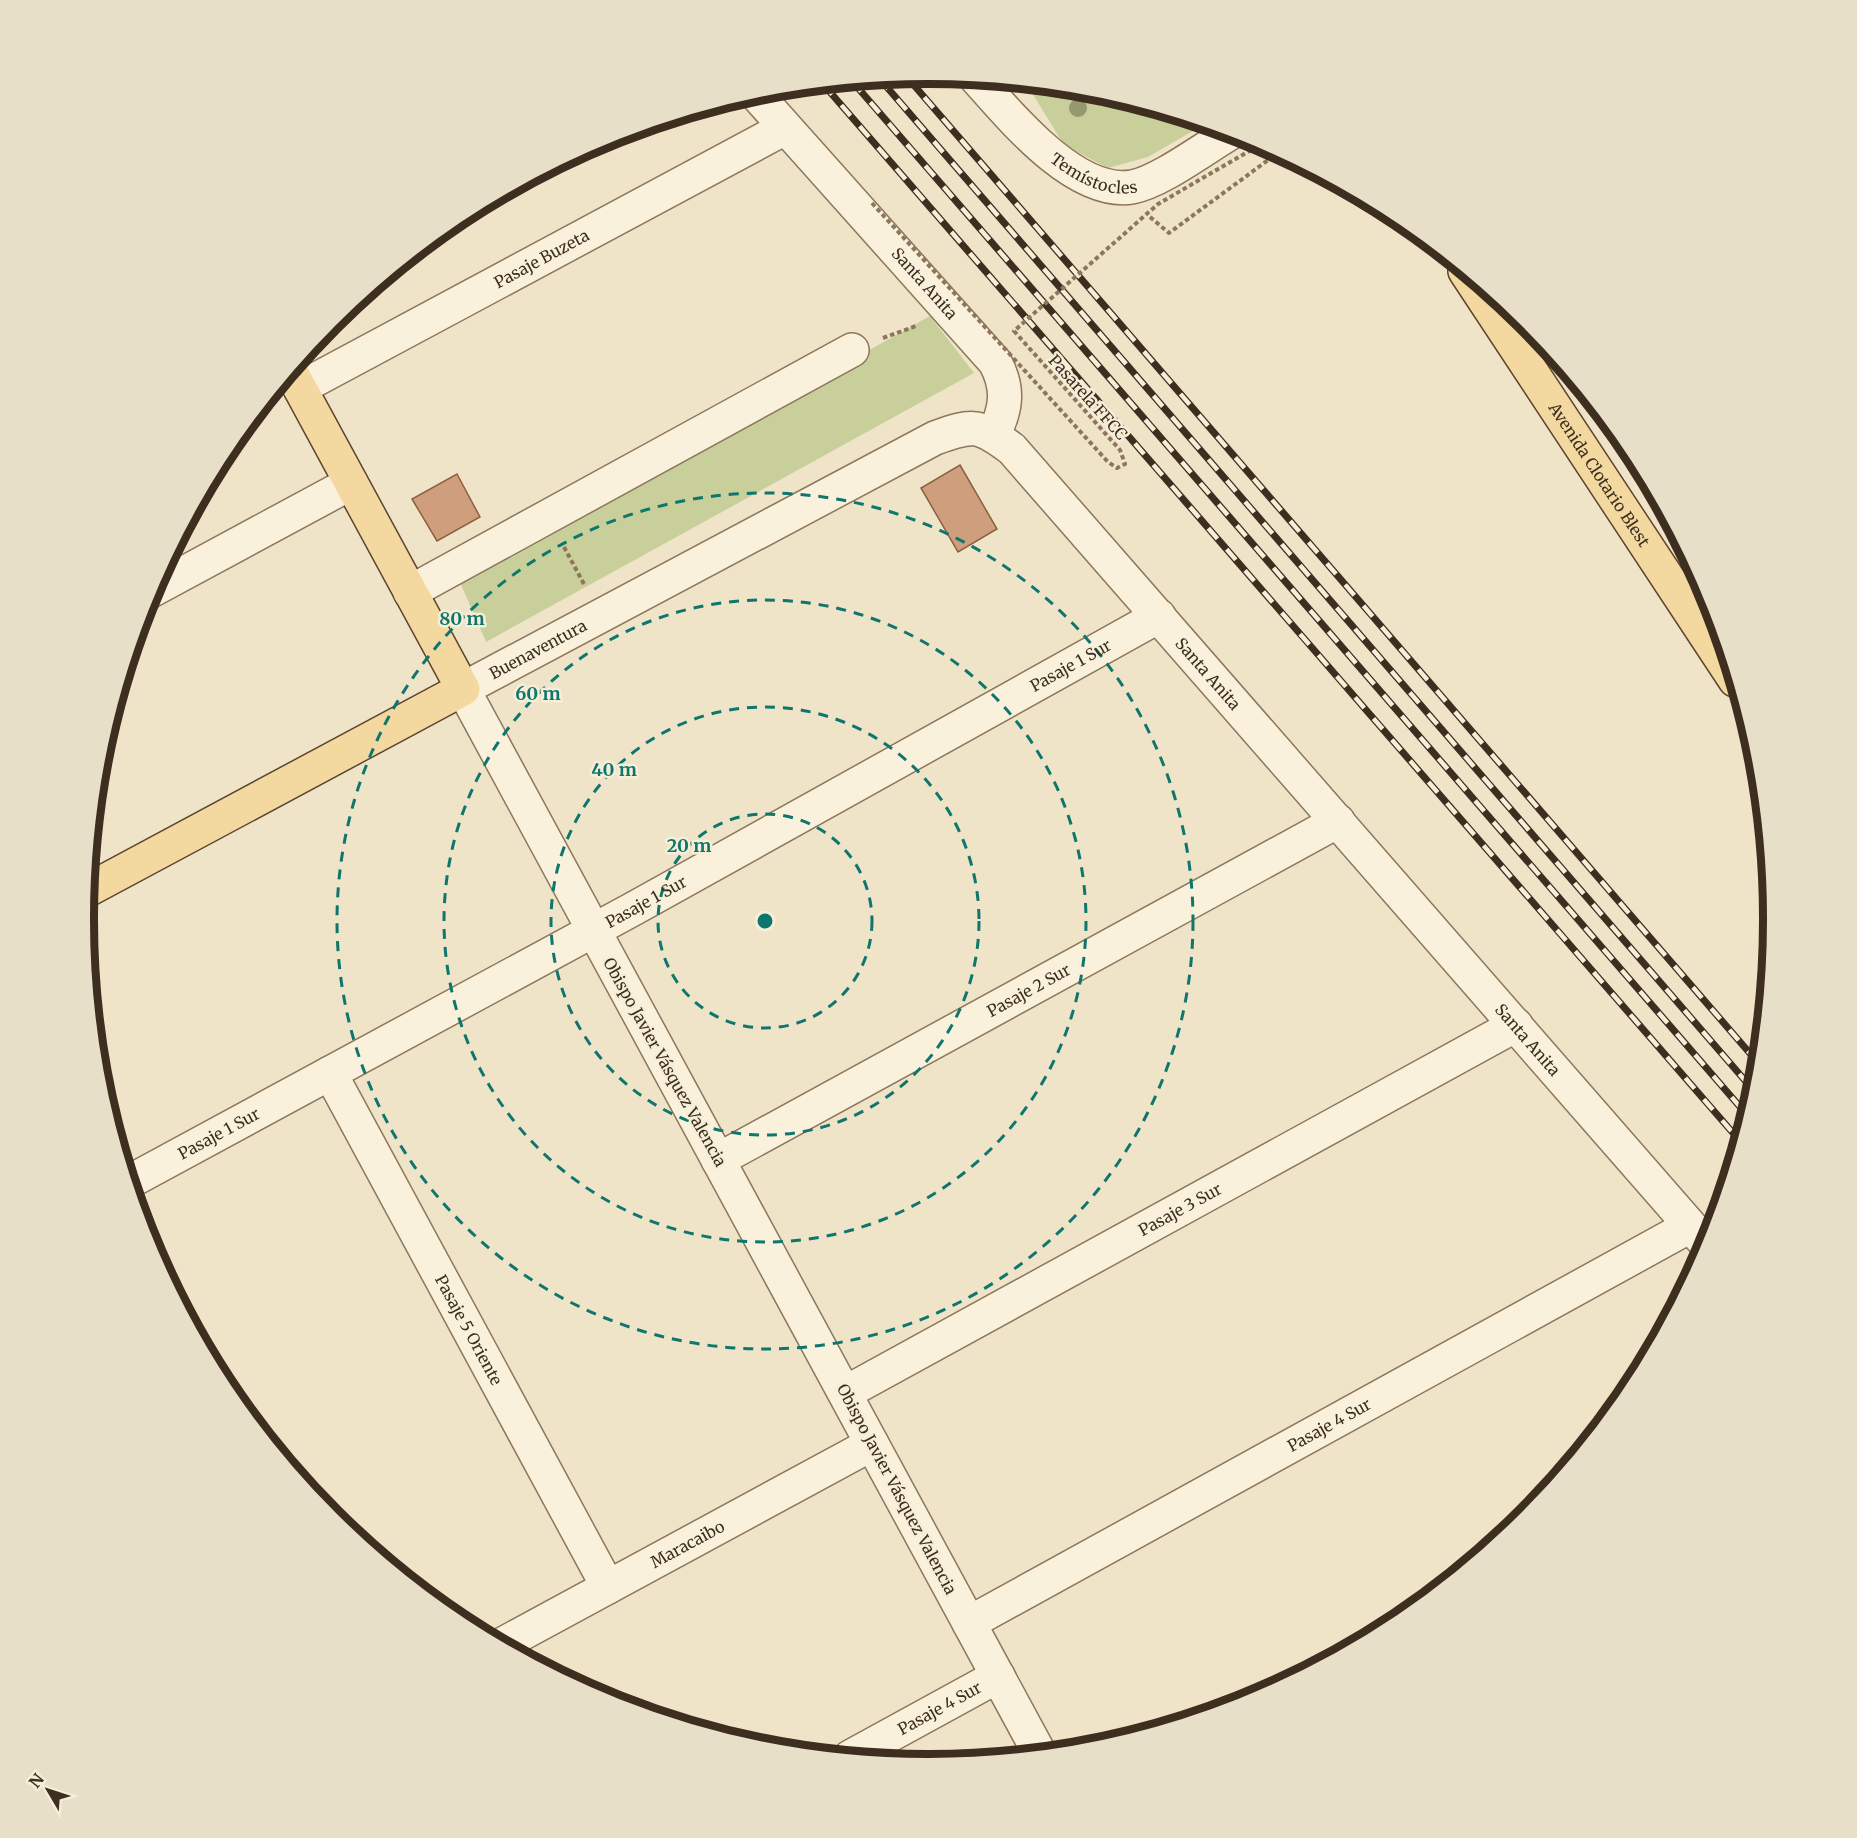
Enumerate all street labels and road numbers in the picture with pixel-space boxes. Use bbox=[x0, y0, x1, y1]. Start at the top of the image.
street label: Temístocles bbox=[1046, 148, 1139, 198]
street label: Pasaje Buzeta bbox=[490, 225, 593, 292]
street label: Santa Anita bbox=[888, 243, 962, 324]
street label: Pasarela FFCC bbox=[1044, 350, 1132, 444]
street label: Avenida Clotario Blest bbox=[1544, 398, 1655, 551]
street label: Buenaventura bbox=[486, 615, 590, 683]
street label: Santa Anita bbox=[1171, 633, 1245, 714]
street label: Pasaje 1 Sur bbox=[1026, 635, 1115, 696]
street label: Pasaje 1 Sur bbox=[602, 871, 690, 932]
street label: Obispo Javier Vásquez Valencia bbox=[599, 954, 731, 1170]
street label: Pasaje 2 Sur bbox=[983, 959, 1074, 1021]
street label: Santa Anita bbox=[1491, 999, 1565, 1080]
street label: Pasaje 1 Sur bbox=[174, 1103, 263, 1164]
street label: Pasaje 3 Sur bbox=[1135, 1178, 1225, 1240]
street label: Pasaje 5 Oriente bbox=[431, 1271, 507, 1388]
street label: Obispo Javier Vásquez Valencia bbox=[833, 1380, 961, 1598]
street label: Pasaje 4 Sur bbox=[1284, 1394, 1374, 1456]
street label: Maracaibo bbox=[647, 1516, 728, 1572]
street label: Pasaje 4 Sur bbox=[894, 1677, 985, 1739]

